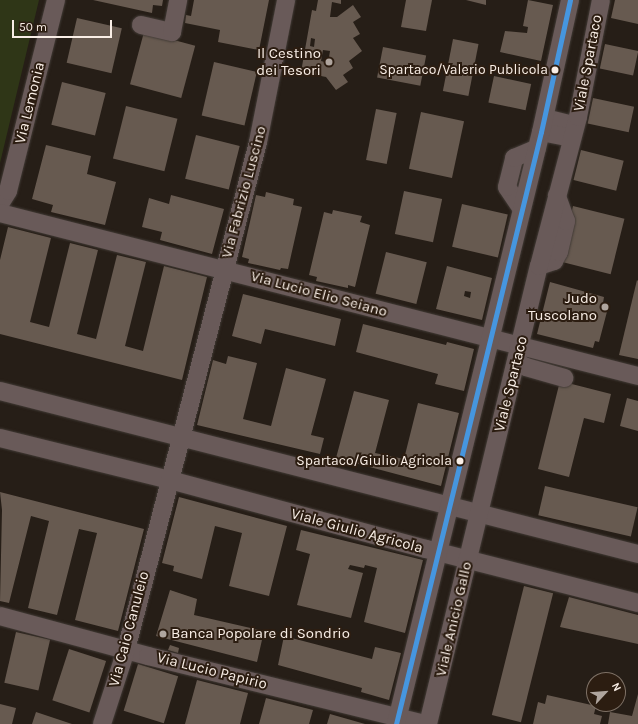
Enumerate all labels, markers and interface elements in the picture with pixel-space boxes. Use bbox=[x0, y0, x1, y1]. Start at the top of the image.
scale bar bbox=[14, 12, 114, 38]
street label: Viale Spartaco bbox=[570, 13, 606, 113]
text: 50 m bbox=[19, 20, 47, 34]
place label: Il Cestino dei Tesori bbox=[256, 44, 321, 79]
marker: Il Cestino dei Tesori bbox=[324, 57, 334, 67]
street label: Via Lemonia bbox=[11, 60, 49, 146]
place label: Spartaco/Valerio Publicola bbox=[379, 62, 548, 78]
marker: Spartaco/Valerio Publicola bbox=[550, 65, 560, 75]
street label: Via Fabrizio Luscino bbox=[218, 124, 270, 260]
street label: Via Lucio Elio Seiano bbox=[249, 267, 389, 321]
place label: Judo Tuscolano bbox=[528, 289, 597, 324]
marker: Judo Tuscolano bbox=[600, 302, 610, 312]
street label: Viale Spartaco bbox=[490, 334, 532, 434]
place label: Spartaco/Giulio Agricola bbox=[296, 453, 452, 469]
marker: Spartaco/Giulio Agricola bbox=[455, 456, 465, 466]
street label: Viale Giulio Agricola bbox=[289, 505, 425, 557]
street label: Viale Anicio Gallo bbox=[432, 560, 476, 678]
street label: Via Caio Canuleio bbox=[105, 569, 153, 689]
place label: Banca Popolare di Sondrio bbox=[171, 625, 350, 643]
marker: Banca Popolare di Sondrio bbox=[158, 629, 168, 639]
street label: Via Lucio Papirio bbox=[155, 649, 269, 693]
north arrow bbox=[586, 672, 626, 712]
text: N bbox=[609, 681, 624, 693]

